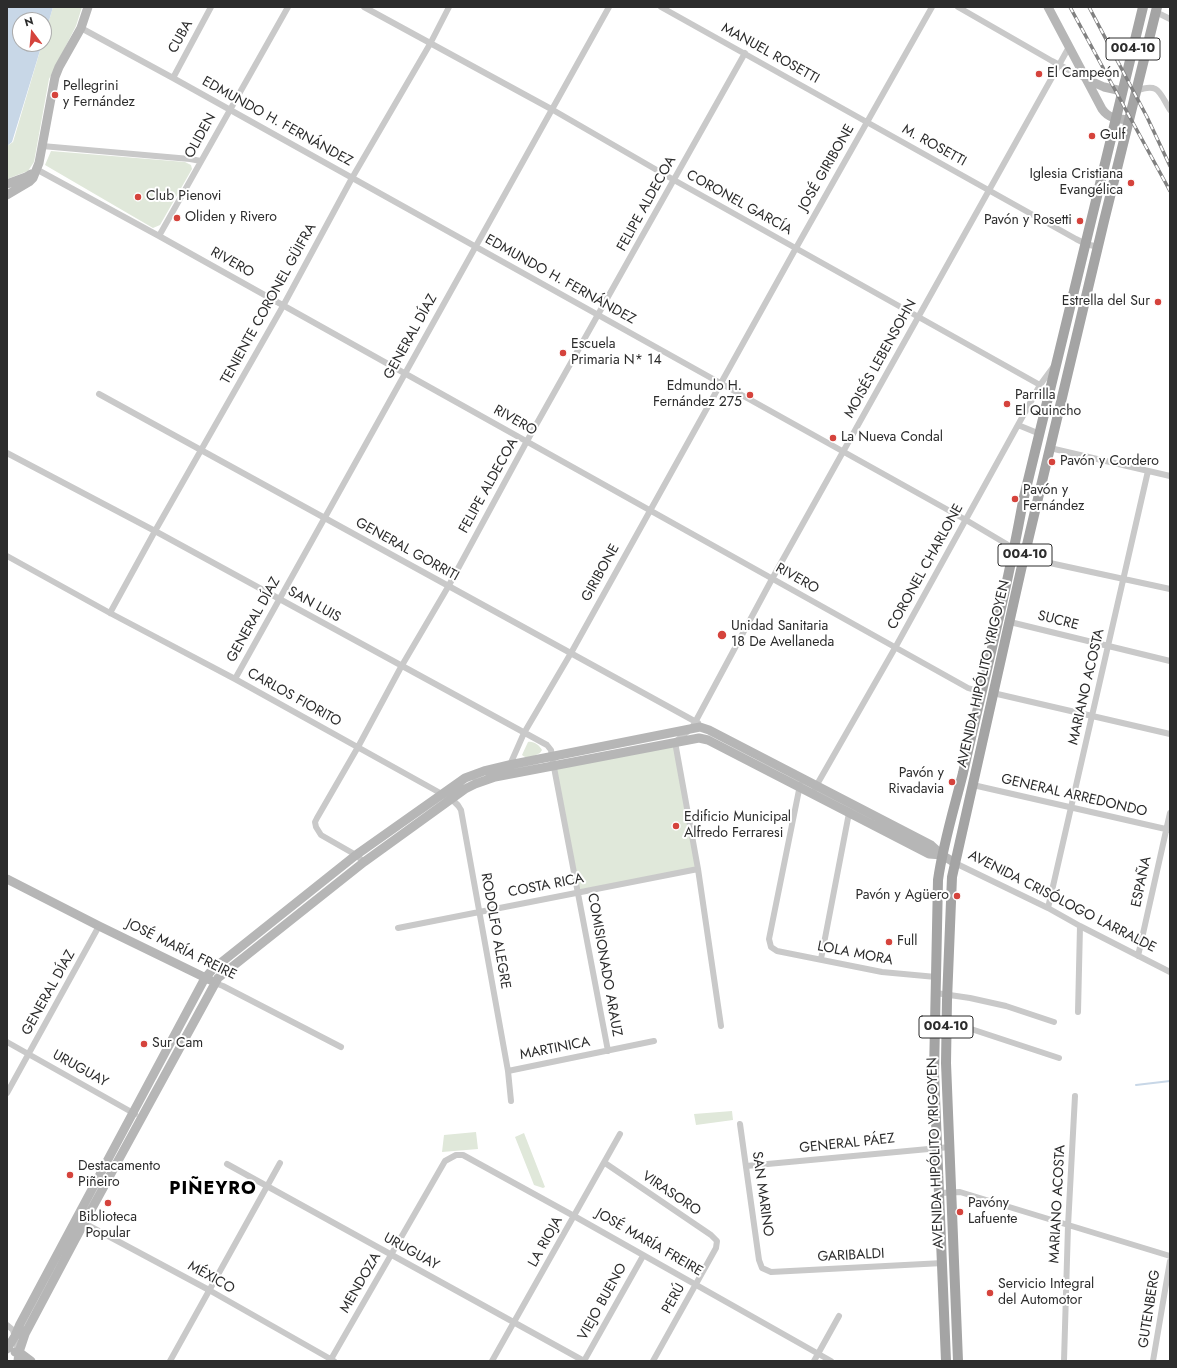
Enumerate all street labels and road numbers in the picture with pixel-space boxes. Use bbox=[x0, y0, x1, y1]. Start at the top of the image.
street label: CUBA bbox=[165, 18, 197, 56]
street label: MANUEL ROSETTI bbox=[718, 20, 822, 88]
road number: 004-10 bbox=[1106, 38, 1160, 60]
street label: EDMUNDO H. FERNÁNDEZ bbox=[199, 74, 355, 170]
street label: OLIDEN bbox=[182, 111, 220, 161]
street label: M. ROSETTI bbox=[899, 121, 969, 171]
street label: JOSÉ GIRIBONE bbox=[795, 122, 859, 214]
street label: FELIPE ALDECOA bbox=[614, 153, 680, 255]
street label: CORONEL GARCÍA bbox=[683, 167, 795, 239]
street label: TENIENTE CORONEL GÜIFRA bbox=[218, 221, 320, 387]
street label: EDMUNDO H. FERNÁNDEZ bbox=[482, 232, 638, 328]
street label: RIVERO bbox=[207, 244, 257, 282]
street label: GENERAL DÍAZ bbox=[381, 292, 441, 382]
street label: MOISÉS LEBENSOHN bbox=[841, 297, 921, 421]
street label: RIVERO bbox=[490, 402, 540, 440]
street label: FELIPE ALDECOA bbox=[456, 435, 522, 537]
street label: CORONEL CHARLONE bbox=[885, 501, 967, 633]
street label: GENERAL GORRITI bbox=[352, 515, 462, 585]
street label: GIRIBONE bbox=[578, 541, 624, 605]
road number: 004-10 bbox=[998, 544, 1052, 566]
street label: RIVERO bbox=[772, 560, 822, 598]
street label: GENERAL DÍAZ bbox=[224, 575, 284, 665]
street label: AVENIDA HIPÓLITO YRIGOYEN bbox=[954, 579, 1014, 769]
street label: SAN LUIS bbox=[285, 584, 343, 626]
street label: SUCRE bbox=[1036, 608, 1080, 634]
street label: MARIANO ACOSTA bbox=[1065, 627, 1109, 747]
street label: CARLOS FIORITO bbox=[244, 665, 344, 731]
street label: GENERAL ARREDONDO bbox=[999, 771, 1149, 821]
street label: AVENIDA CRISÓLOGO LARRALDE bbox=[965, 847, 1159, 957]
street label: ESPAÑA bbox=[1128, 855, 1156, 909]
street label: COSTA RICA bbox=[507, 870, 585, 902]
street label: RODOLFO ALEGRE bbox=[477, 872, 513, 990]
street label: COMISIONADO ARAUZ bbox=[583, 892, 625, 1038]
street label: JOSÉ MARÍA FREIRE bbox=[123, 916, 239, 984]
street label: LOLA MORA bbox=[816, 938, 894, 970]
street label: GENERAL DÍAZ bbox=[19, 948, 79, 1038]
road number: 004-10 bbox=[919, 1016, 973, 1038]
street label: MARTINICA bbox=[518, 1034, 592, 1064]
street label: URUGUAY bbox=[49, 1047, 111, 1091]
street label: AVENIDA HIPÓLITO YRIGOYEN bbox=[924, 1057, 948, 1249]
street label: GENERAL PÁEZ bbox=[798, 1131, 896, 1157]
street label: MARIANO ACOSTA bbox=[1047, 1144, 1069, 1264]
street label: SAN MARINO bbox=[748, 1150, 776, 1238]
street label: VIRASORO bbox=[638, 1168, 704, 1220]
street label: JOSÉ MARÍA FREIRE bbox=[592, 1206, 706, 1280]
street label: LA RIOJA bbox=[525, 1214, 567, 1270]
street label: URUGUAY bbox=[380, 1230, 442, 1274]
street label: GARIBALDI bbox=[817, 1246, 885, 1266]
street label: MENDOZA bbox=[337, 1250, 385, 1316]
street label: MÉXICO bbox=[185, 1258, 237, 1298]
street label: VIEJO BUENO bbox=[575, 1261, 631, 1343]
street label: GUTENBERG bbox=[1136, 1269, 1164, 1349]
street label: PERÚ bbox=[659, 1281, 689, 1317]

